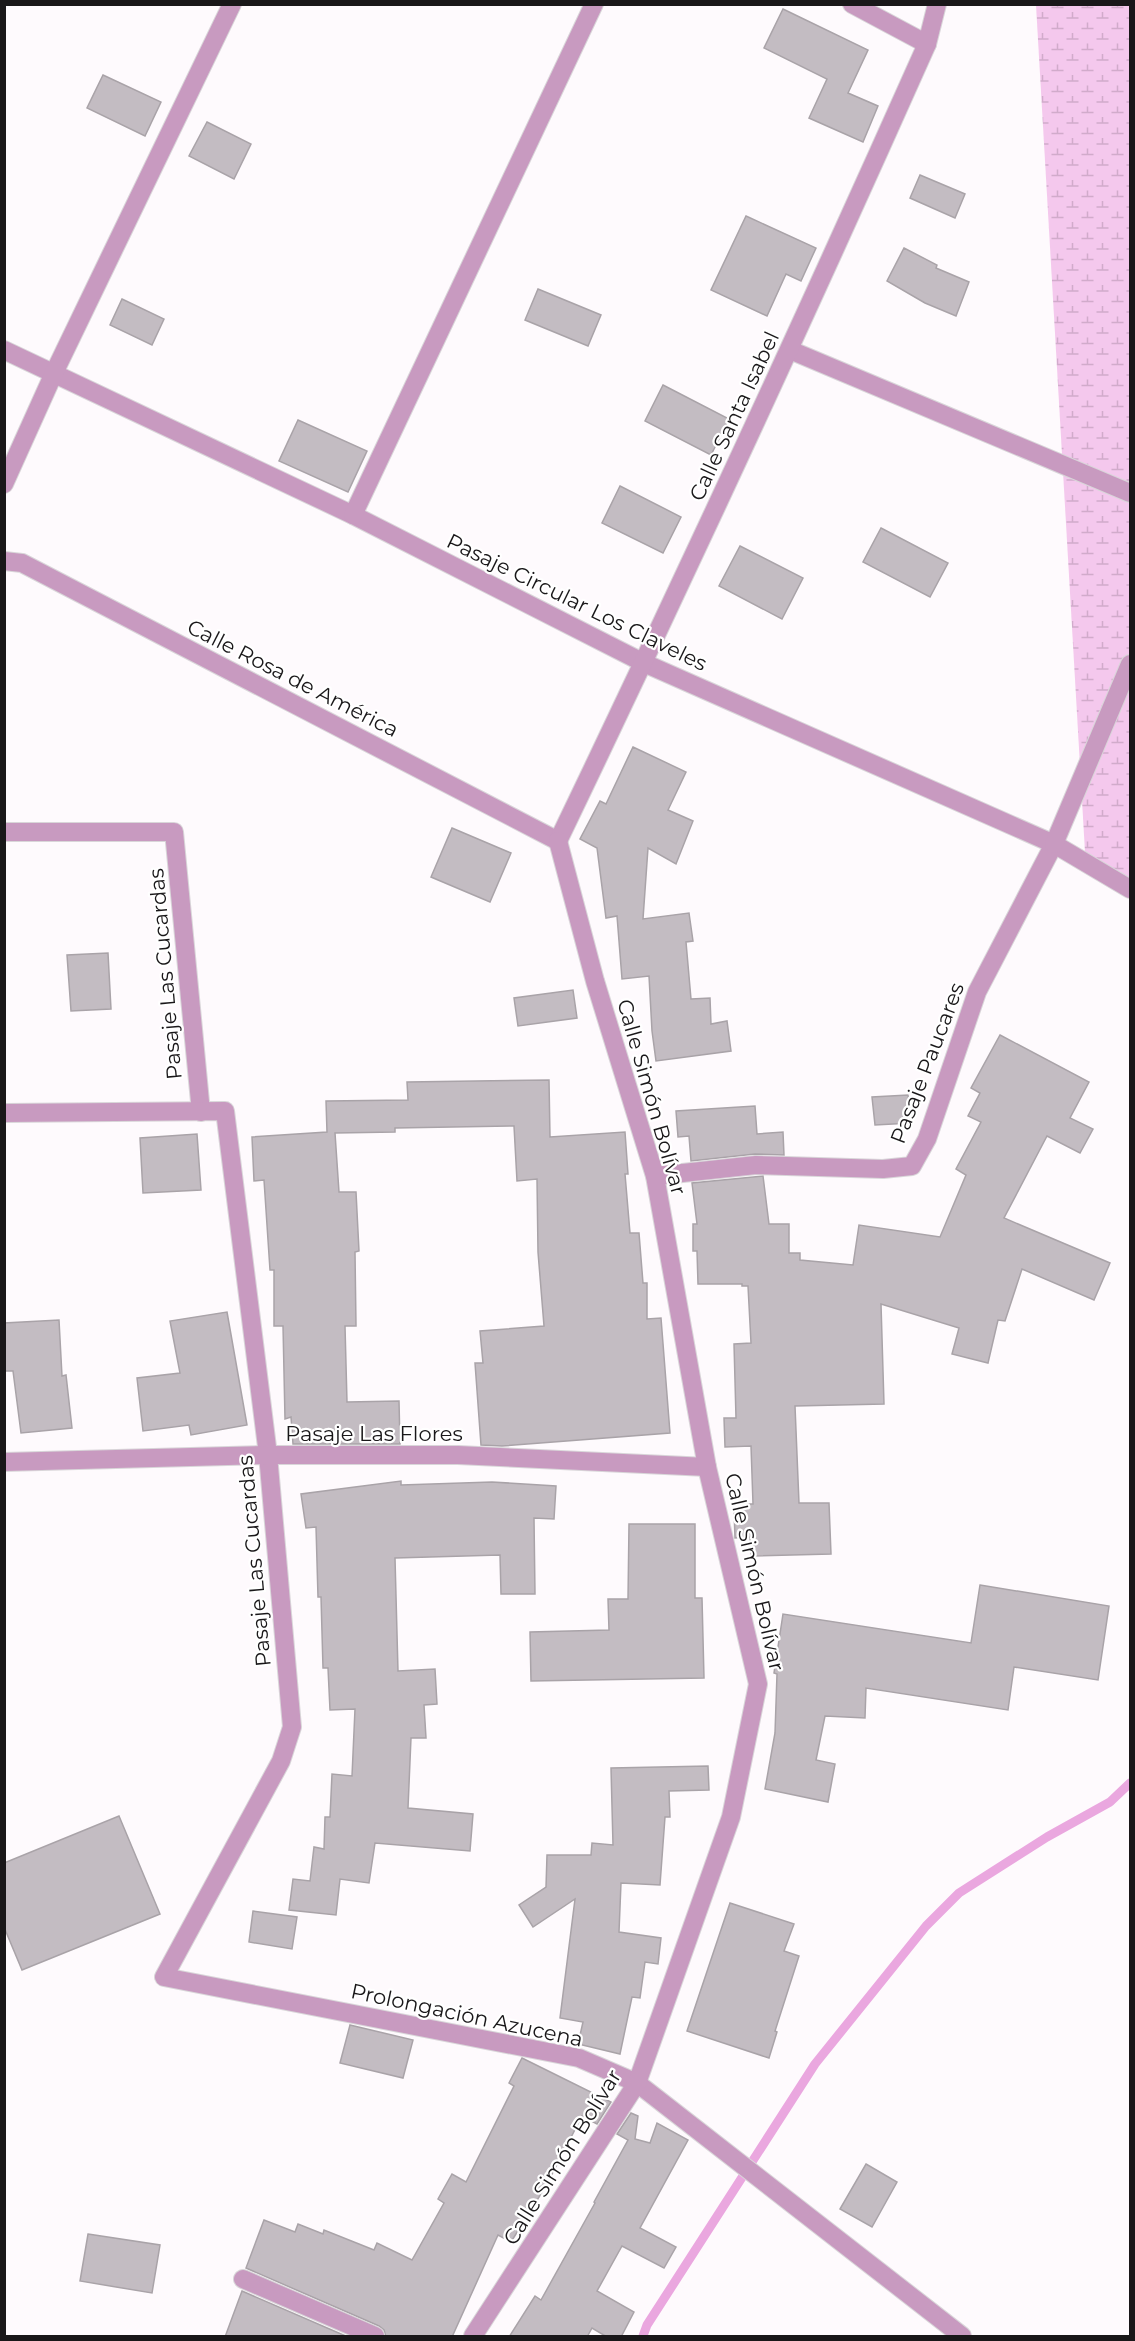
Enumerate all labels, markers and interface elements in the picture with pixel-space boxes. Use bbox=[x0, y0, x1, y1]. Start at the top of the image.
street label: Calle Santa Isabel bbox=[684, 327, 784, 505]
street label: Pasaje Circular Los Claveles bbox=[443, 528, 711, 676]
street label: Calle Rosa de América bbox=[183, 614, 403, 742]
street label: Pasaje Las Cucardas bbox=[143, 867, 187, 1081]
street label: Pasaje Paucares bbox=[885, 979, 969, 1147]
street label: Calle Simón Bolívar bbox=[612, 996, 692, 1198]
street label: Pasaje Las Flores bbox=[285, 1421, 463, 1446]
street label: Pasaje Las Cucardas bbox=[232, 1454, 276, 1668]
street label: Calle Simón Bolívar bbox=[720, 1471, 790, 1673]
street label: Prolongación Azucena bbox=[349, 1978, 585, 2052]
street label: Calle Simón Bolívar bbox=[498, 2065, 626, 2249]

